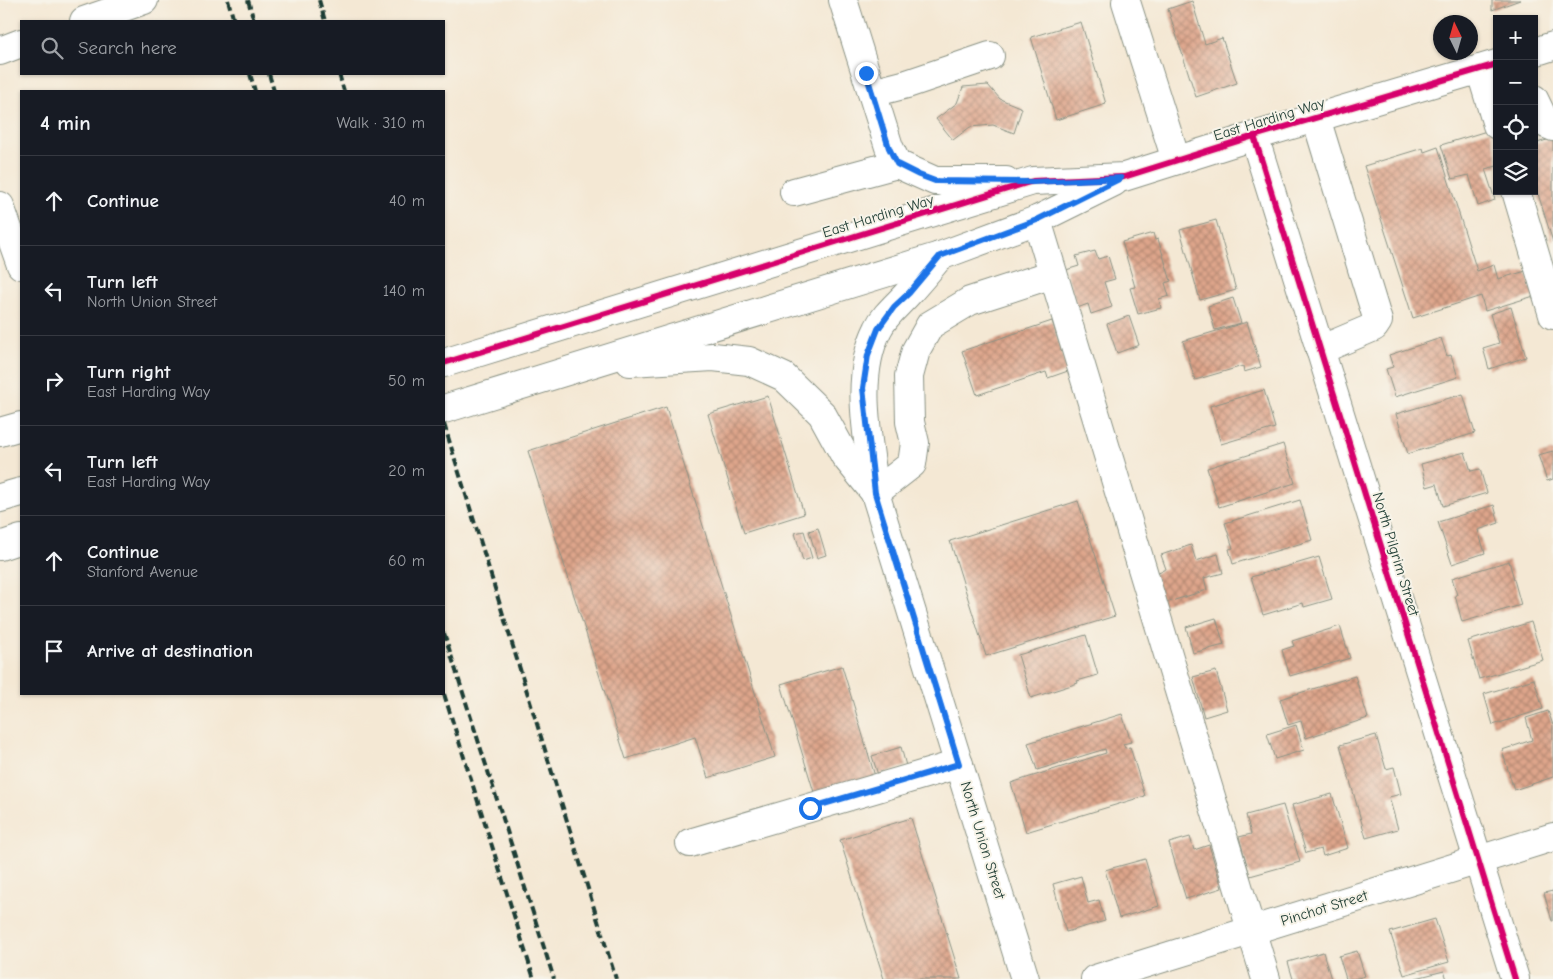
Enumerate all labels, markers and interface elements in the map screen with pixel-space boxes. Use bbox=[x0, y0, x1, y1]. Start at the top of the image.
north arrow bbox=[1433, 15, 1478, 60]
map controls bbox=[1493, 15, 1538, 195]
button: + bbox=[1493, 15, 1538, 60]
search box bbox=[20, 20, 445, 75]
icon: search bbox=[38, 34, 66, 62]
text: Search here bbox=[78, 37, 177, 59]
button: − bbox=[1493, 60, 1538, 105]
route end bbox=[855, 62, 878, 85]
street label: East Harding Way bbox=[1211, 93, 1327, 144]
button: locate bbox=[1493, 105, 1538, 150]
text: 4 min bbox=[40, 111, 91, 135]
text: Walk · 310 m bbox=[336, 114, 425, 132]
button: layers bbox=[1493, 150, 1538, 195]
icon: ahead bbox=[40, 187, 68, 215]
text: Continue bbox=[87, 190, 159, 212]
street label: East Harding Way bbox=[820, 190, 936, 241]
text: 40 m bbox=[389, 192, 425, 210]
text: Turn left bbox=[87, 271, 158, 293]
icon: left bbox=[40, 277, 68, 305]
text: 140 m bbox=[383, 282, 425, 300]
text: North Union Street bbox=[87, 293, 217, 311]
text: Turn right bbox=[87, 361, 171, 383]
icon: right bbox=[40, 367, 68, 395]
text: 50 m bbox=[388, 372, 425, 390]
text: East Harding Way bbox=[87, 383, 210, 401]
text: Turn left bbox=[87, 451, 158, 473]
icon: left bbox=[40, 457, 68, 485]
text: 20 m bbox=[388, 462, 425, 480]
text: East Harding Way bbox=[87, 473, 210, 491]
street label: North Pilgrim Street bbox=[1369, 490, 1424, 619]
text: Continue bbox=[87, 541, 159, 563]
icon: ahead bbox=[40, 547, 68, 575]
text: 60 m bbox=[388, 552, 425, 570]
text: Stanford Avenue bbox=[87, 563, 198, 581]
icon: arrive bbox=[40, 637, 68, 665]
text: Arrive at destination bbox=[87, 640, 253, 662]
street label: North Union Street bbox=[957, 779, 1010, 902]
route start bbox=[799, 797, 822, 820]
street label: Pinchot Street bbox=[1278, 886, 1370, 930]

